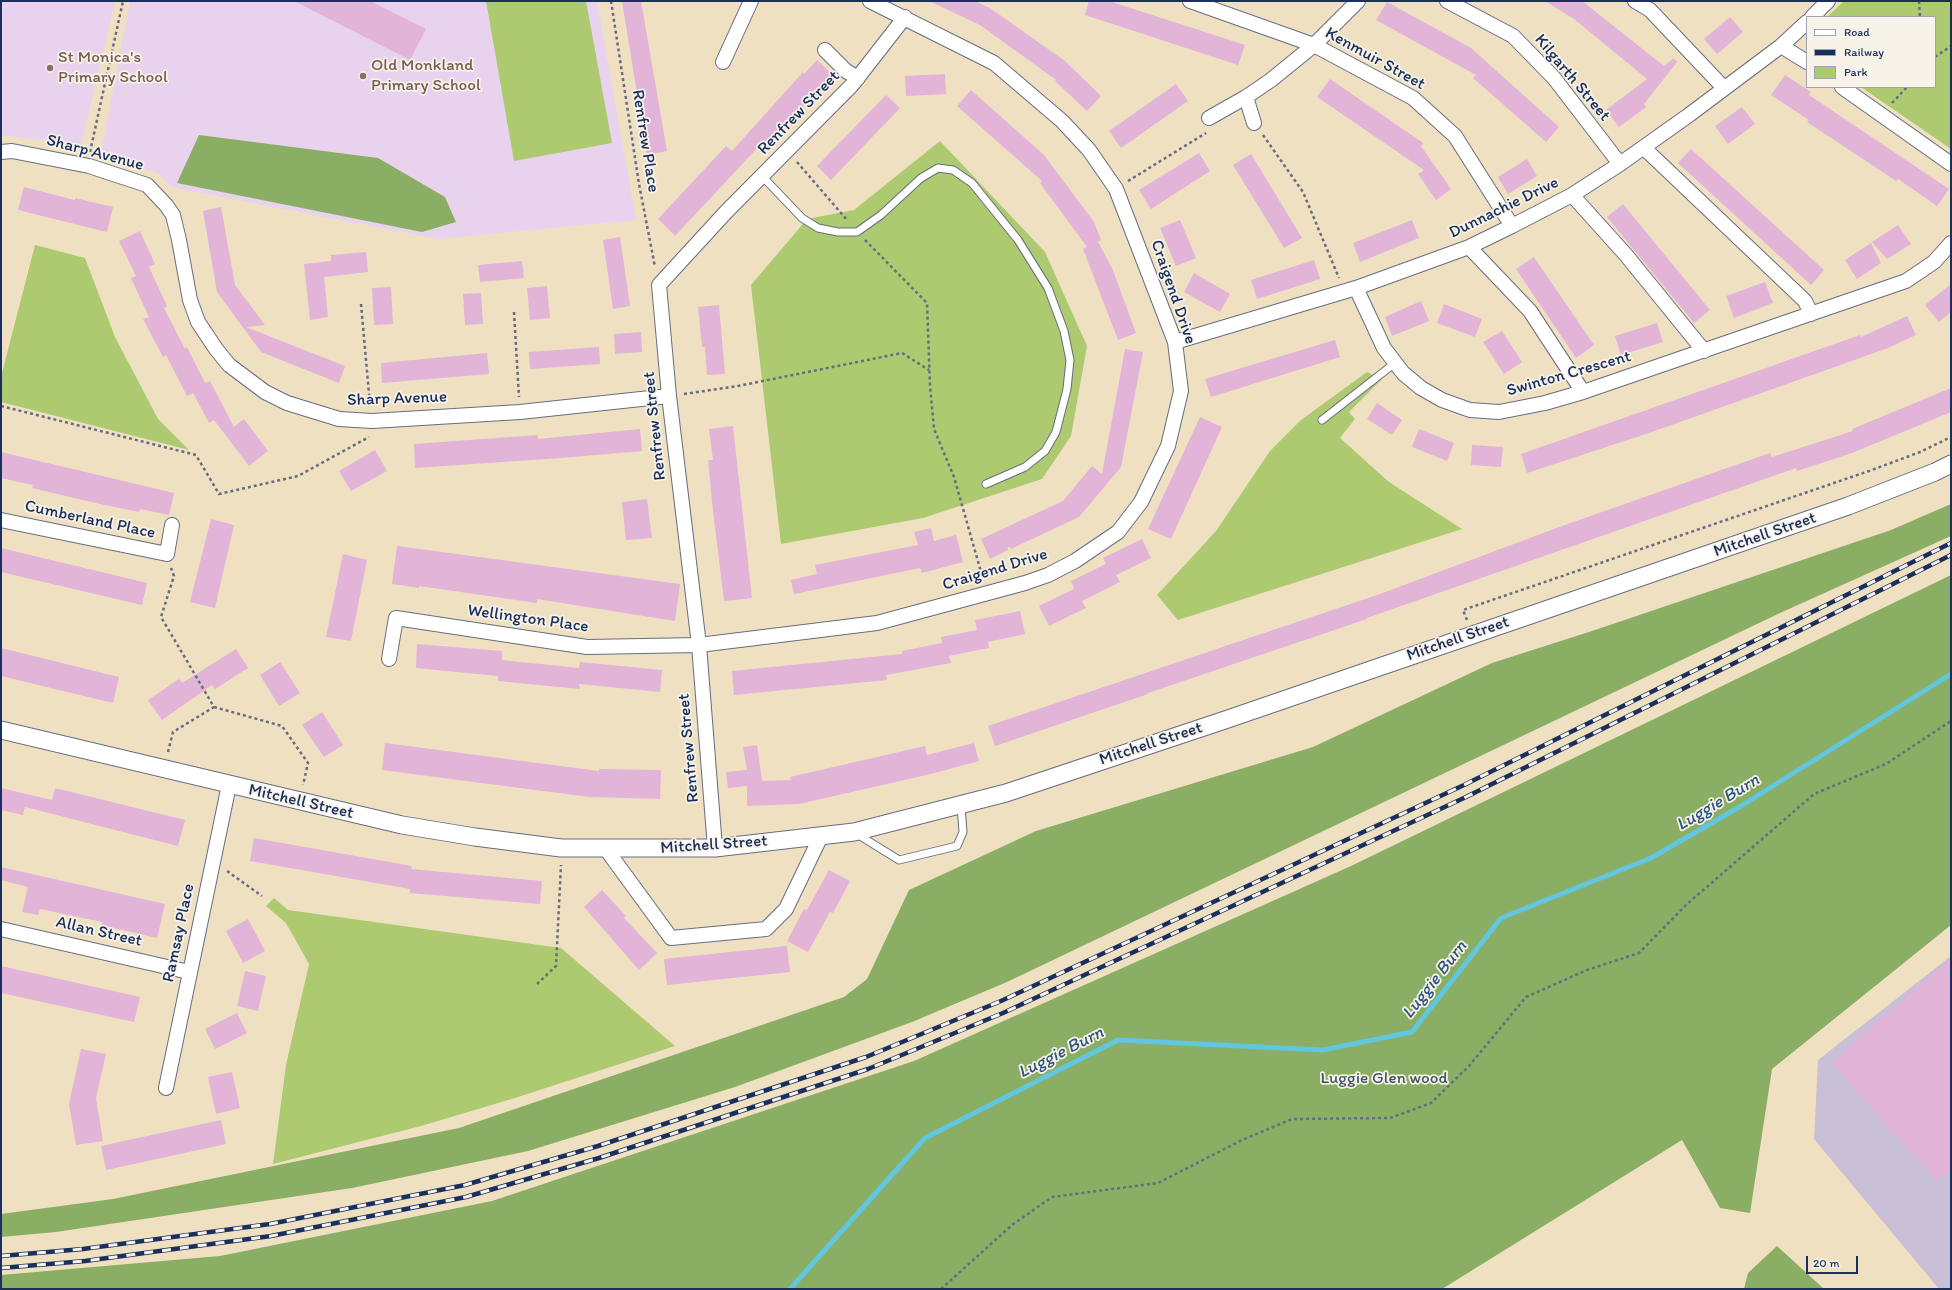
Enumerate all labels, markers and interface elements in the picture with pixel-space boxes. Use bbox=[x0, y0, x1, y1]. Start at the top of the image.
legend bbox=[1806, 16, 1936, 88]
street label: Kenmuir Street bbox=[1321, 23, 1429, 95]
text: Road bbox=[1844, 25, 1870, 39]
street label: Kilgarth Street bbox=[1530, 30, 1614, 126]
text: Railway bbox=[1844, 45, 1884, 59]
place label: St Monica's Primary School bbox=[58, 48, 168, 88]
place label: Old Monkland Primary School bbox=[371, 56, 481, 96]
marker: St Monica's Primary School bbox=[45, 63, 55, 73]
text: Park bbox=[1844, 65, 1868, 79]
street label: Renfrew Street bbox=[754, 67, 844, 159]
marker: Old Monkland Primary School bbox=[358, 71, 368, 81]
street label: Renfrew Place bbox=[627, 88, 663, 194]
street label: Sharp Avenue bbox=[44, 130, 146, 176]
street label: Dunnachie Drive bbox=[1446, 173, 1562, 243]
street label: Craigend Drive bbox=[1146, 237, 1200, 347]
street label: Swinton Crescent bbox=[1505, 347, 1633, 401]
street label: Renfrew Street bbox=[639, 371, 671, 481]
street label: Sharp Avenue bbox=[347, 387, 447, 411]
street label: Cumberland Place bbox=[23, 496, 157, 544]
street label: Mitchell Street bbox=[1711, 508, 1819, 562]
street label: Craigend Drive bbox=[940, 544, 1050, 596]
street label: Wellington Place bbox=[466, 600, 590, 638]
street label: Mitchell Street bbox=[1404, 612, 1512, 666]
street label: Renfrew Street bbox=[674, 693, 704, 803]
street label: Mitchell Street bbox=[1097, 718, 1205, 770]
water label: Luggie Burn bbox=[1673, 770, 1763, 836]
street label: Mitchell Street bbox=[246, 780, 356, 824]
street label: Mitchell Street bbox=[660, 831, 768, 859]
street label: Ramsay Place bbox=[159, 882, 199, 984]
street label: Allan Street bbox=[54, 912, 144, 952]
water label: Luggie Burn bbox=[1398, 937, 1472, 1023]
water label: Luggie Burn bbox=[1015, 1022, 1107, 1084]
park label: Luggie Glen wood bbox=[1320, 1069, 1448, 1089]
scale bar bbox=[1808, 1248, 1860, 1274]
text: 20 m bbox=[1813, 1256, 1840, 1270]

